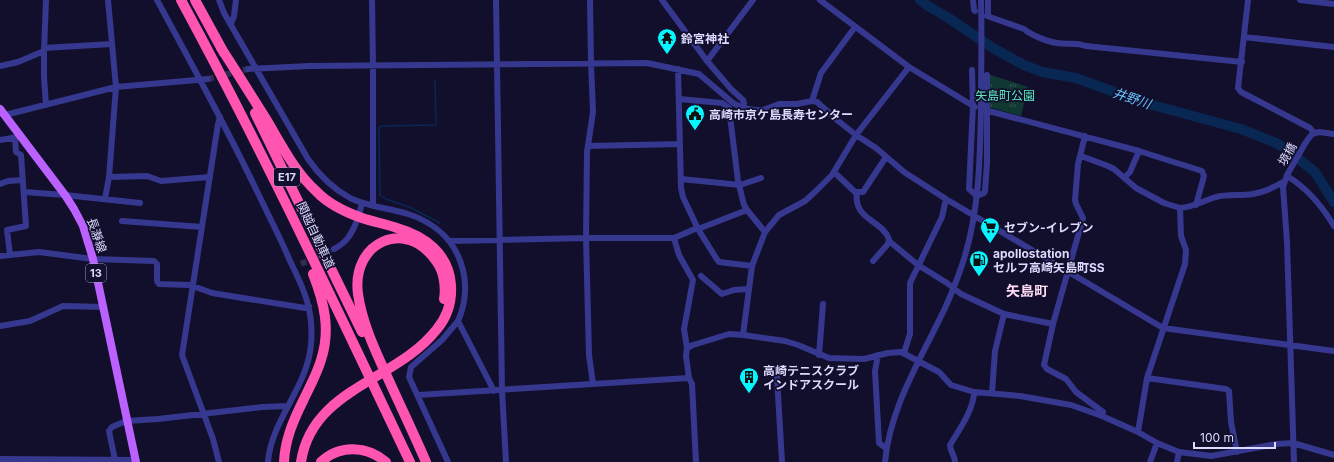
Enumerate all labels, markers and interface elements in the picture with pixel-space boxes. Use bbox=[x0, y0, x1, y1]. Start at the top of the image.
temple icon: 鈴宮神社 bbox=[656, 27, 678, 55]
place label: 鈴宮神社 bbox=[680, 31, 729, 46]
water label: 井野川 bbox=[1111, 84, 1155, 113]
park label: 矢島町公園 bbox=[975, 88, 1035, 103]
public building icon: 高崎市京ケ島長寿センター bbox=[684, 103, 706, 131]
place label: 高崎市京ケ島長寿センター bbox=[709, 107, 853, 122]
street label: 境橋 bbox=[1275, 140, 1299, 168]
road number: E17 bbox=[274, 168, 300, 186]
street label: 関越自動車道 bbox=[294, 199, 338, 271]
street label: 長瀞線 bbox=[84, 216, 110, 254]
supermarket icon: セブン-イレブン bbox=[979, 216, 1001, 244]
place label: セブン-イレブン bbox=[1004, 220, 1094, 235]
place label: apollostation セルフ高崎矢島町SS bbox=[993, 246, 1105, 275]
fuel station icon: apollostation セルフ高崎矢島町SS bbox=[968, 249, 990, 277]
road number: 13 bbox=[86, 264, 106, 282]
district label: 矢島町 bbox=[1006, 282, 1048, 299]
place label: 高崎テニスクラブ インドアスクール bbox=[763, 363, 859, 392]
building icon: 高崎テニスクラブ インドアスクール bbox=[738, 366, 760, 394]
scale bar bbox=[1194, 424, 1275, 450]
text: 100 m bbox=[1200, 430, 1234, 445]

